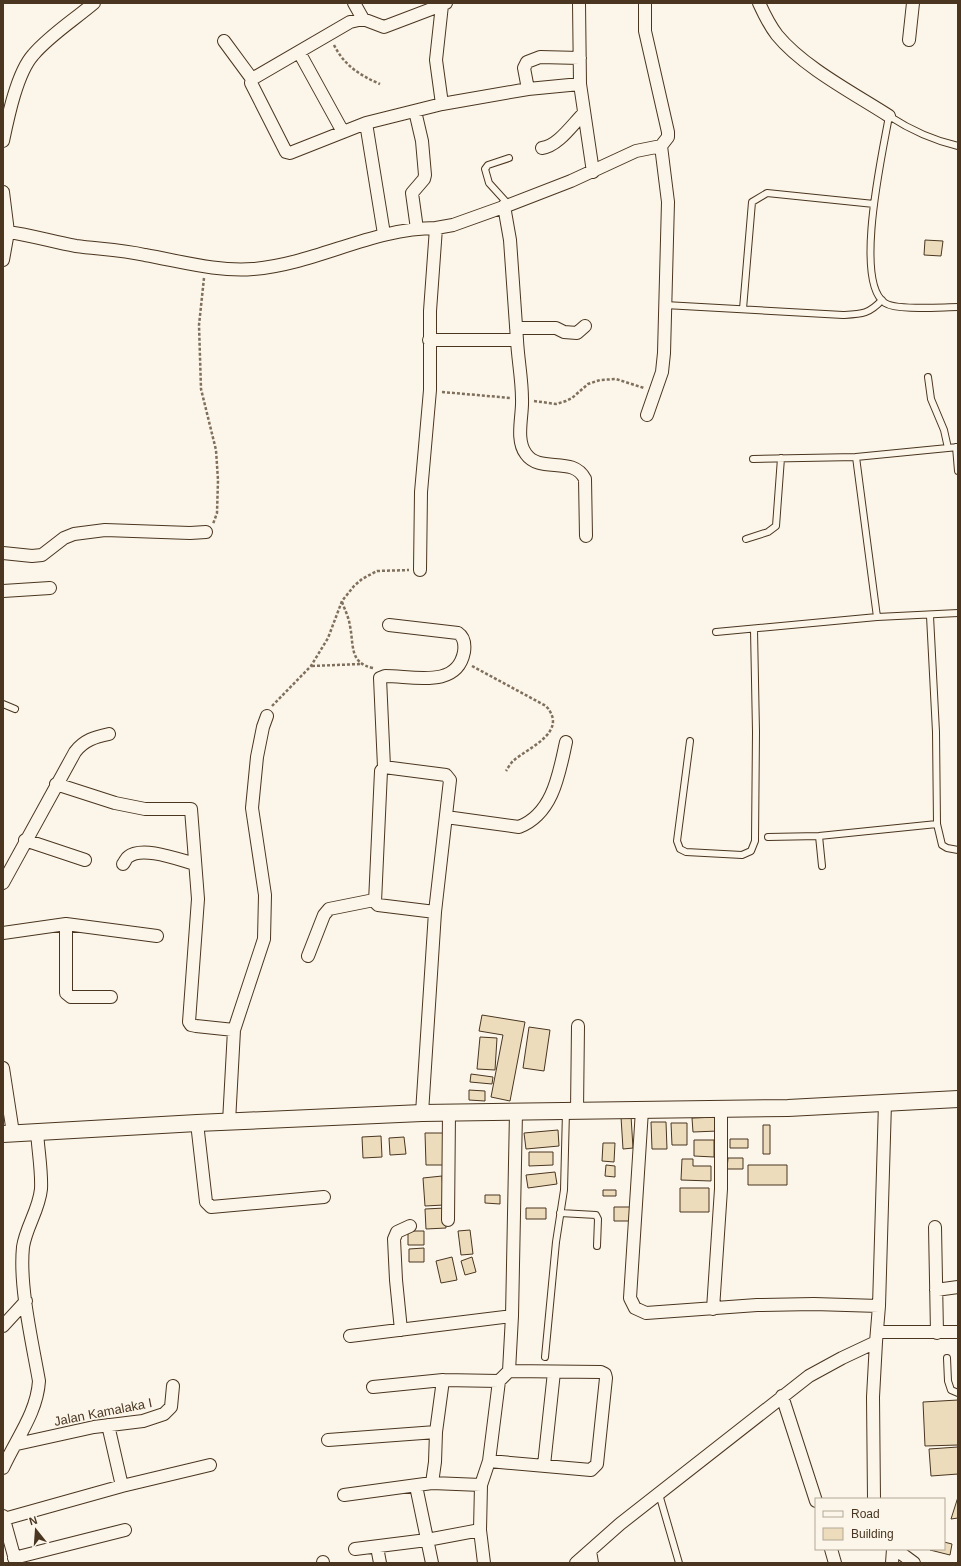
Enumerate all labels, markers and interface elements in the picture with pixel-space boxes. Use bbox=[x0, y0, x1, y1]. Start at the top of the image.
street label: Jalan Kamalaka I bbox=[53, 1395, 153, 1429]
legend bbox=[815, 1498, 945, 1550]
text: Road bbox=[851, 1507, 880, 1521]
north arrow bbox=[16, 1510, 56, 1550]
text: N bbox=[28, 1514, 39, 1527]
text: Building bbox=[851, 1527, 894, 1541]

